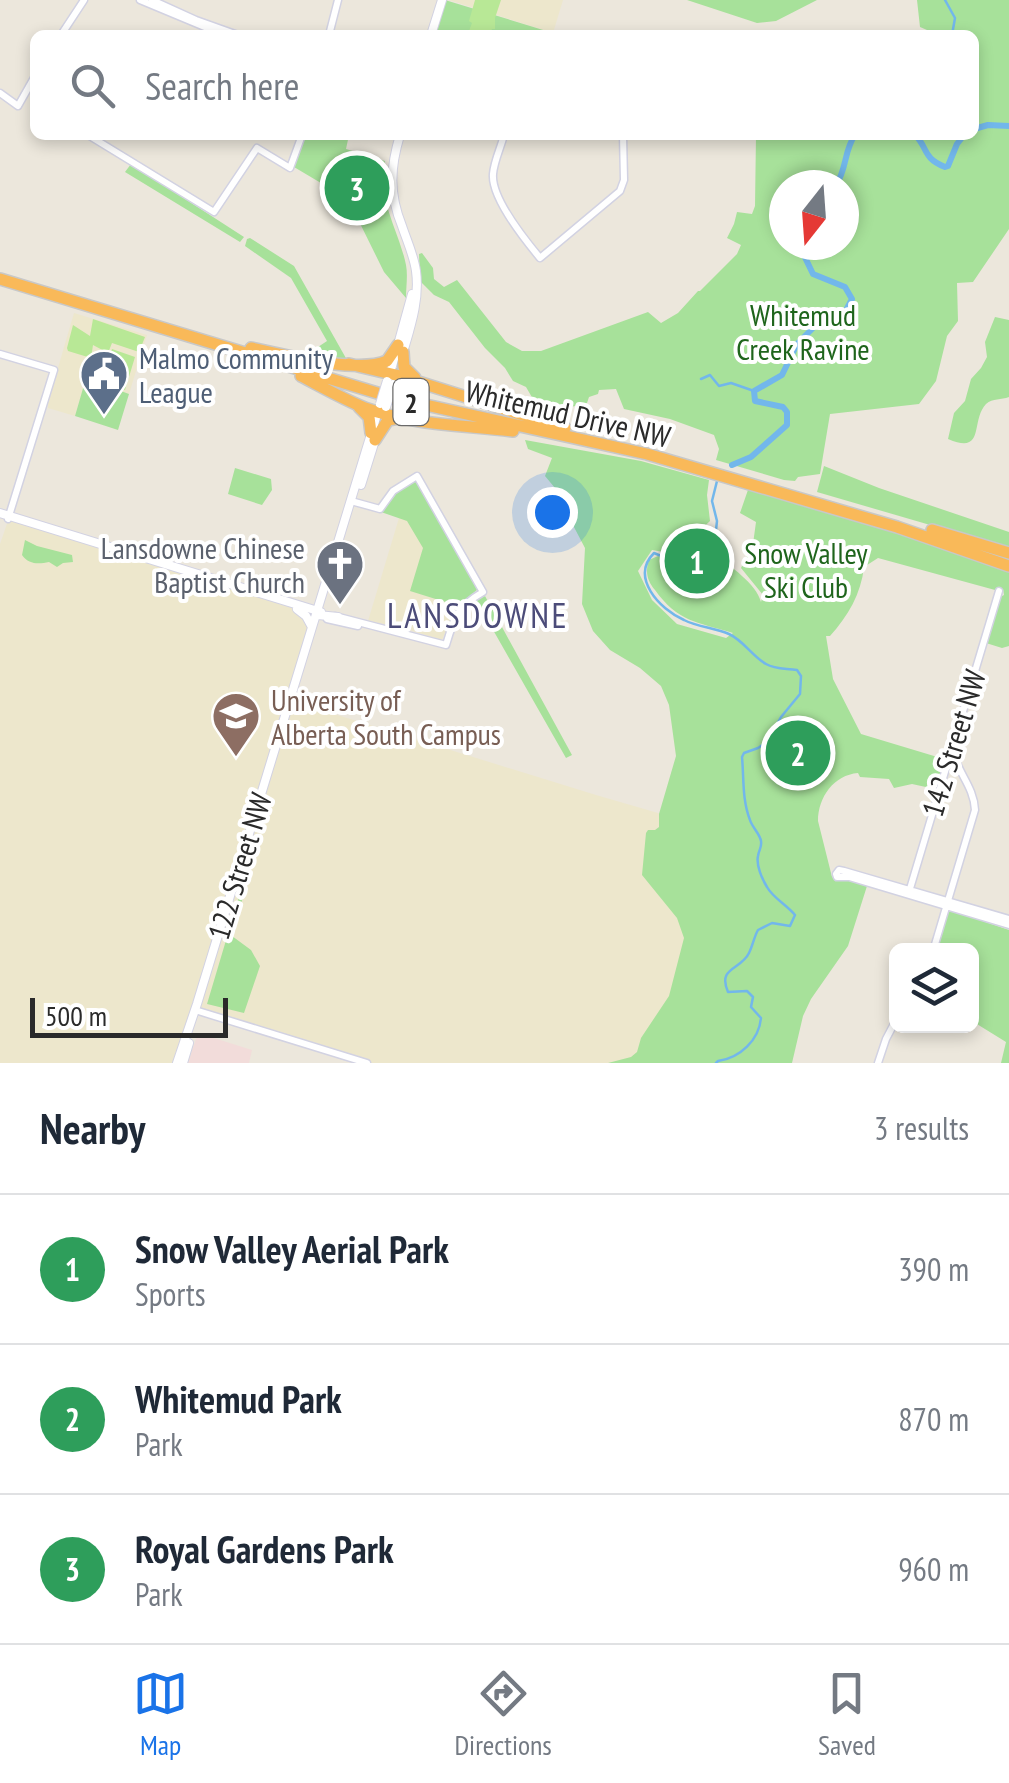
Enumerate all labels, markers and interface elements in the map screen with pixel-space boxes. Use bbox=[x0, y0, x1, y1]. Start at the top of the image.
search box bbox=[30, 30, 979, 140]
icon: search bbox=[65, 58, 120, 113]
text: Search here bbox=[145, 61, 299, 110]
pin: 3 bbox=[324, 150, 390, 226]
north arrow bbox=[769, 170, 859, 260]
park label: Whitemud Creek Ravine bbox=[736, 295, 870, 368]
place label: Malmo Community League bbox=[139, 338, 334, 411]
public building icon: Malmo Community League bbox=[78, 348, 130, 416]
street label: Whitemud Drive NW bbox=[462, 370, 674, 456]
road number: 2 bbox=[394, 379, 428, 425]
your location bbox=[527, 487, 578, 538]
pin: 1 bbox=[664, 524, 730, 598]
place label: Lansdowne Chinese Baptist Church bbox=[101, 528, 305, 601]
park label: Snow Valley Ski Club bbox=[744, 533, 868, 606]
church icon: Lansdowne Chinese Baptist Church bbox=[314, 538, 366, 606]
district label: LANSDOWNE bbox=[387, 592, 569, 638]
street label: 142 Street NW bbox=[912, 665, 994, 821]
place label: University of Alberta South Campus bbox=[271, 680, 501, 753]
school or university icon: University of Alberta South Campus bbox=[210, 690, 262, 758]
pin: 2 bbox=[766, 716, 830, 790]
street label: 122 Street NW bbox=[198, 788, 280, 944]
map controls bbox=[889, 943, 979, 1033]
button: layers bbox=[889, 943, 979, 1033]
scale bar bbox=[30, 993, 228, 1038]
text: 500 m bbox=[45, 997, 107, 1034]
text: Nearby bbox=[40, 1101, 145, 1156]
text: 3 results bbox=[874, 1107, 969, 1149]
text: Snow Valley Aerial Park bbox=[135, 1224, 449, 1273]
text: 1 bbox=[65, 1248, 80, 1290]
text: 390 m bbox=[898, 1248, 969, 1290]
text: Sports bbox=[135, 1273, 206, 1315]
text: Whitemud Park bbox=[135, 1374, 342, 1423]
text: 2 bbox=[65, 1398, 80, 1440]
text: 870 m bbox=[898, 1398, 969, 1440]
text: Park bbox=[135, 1423, 183, 1465]
text: Royal Gardens Park bbox=[135, 1524, 394, 1573]
text: 3 bbox=[65, 1548, 80, 1590]
text: 960 m bbox=[898, 1548, 969, 1590]
text: Park bbox=[135, 1573, 183, 1615]
tab: Map bbox=[133, 1666, 188, 1763]
tab: Directions bbox=[454, 1666, 552, 1763]
tab: Saved bbox=[818, 1666, 876, 1763]

